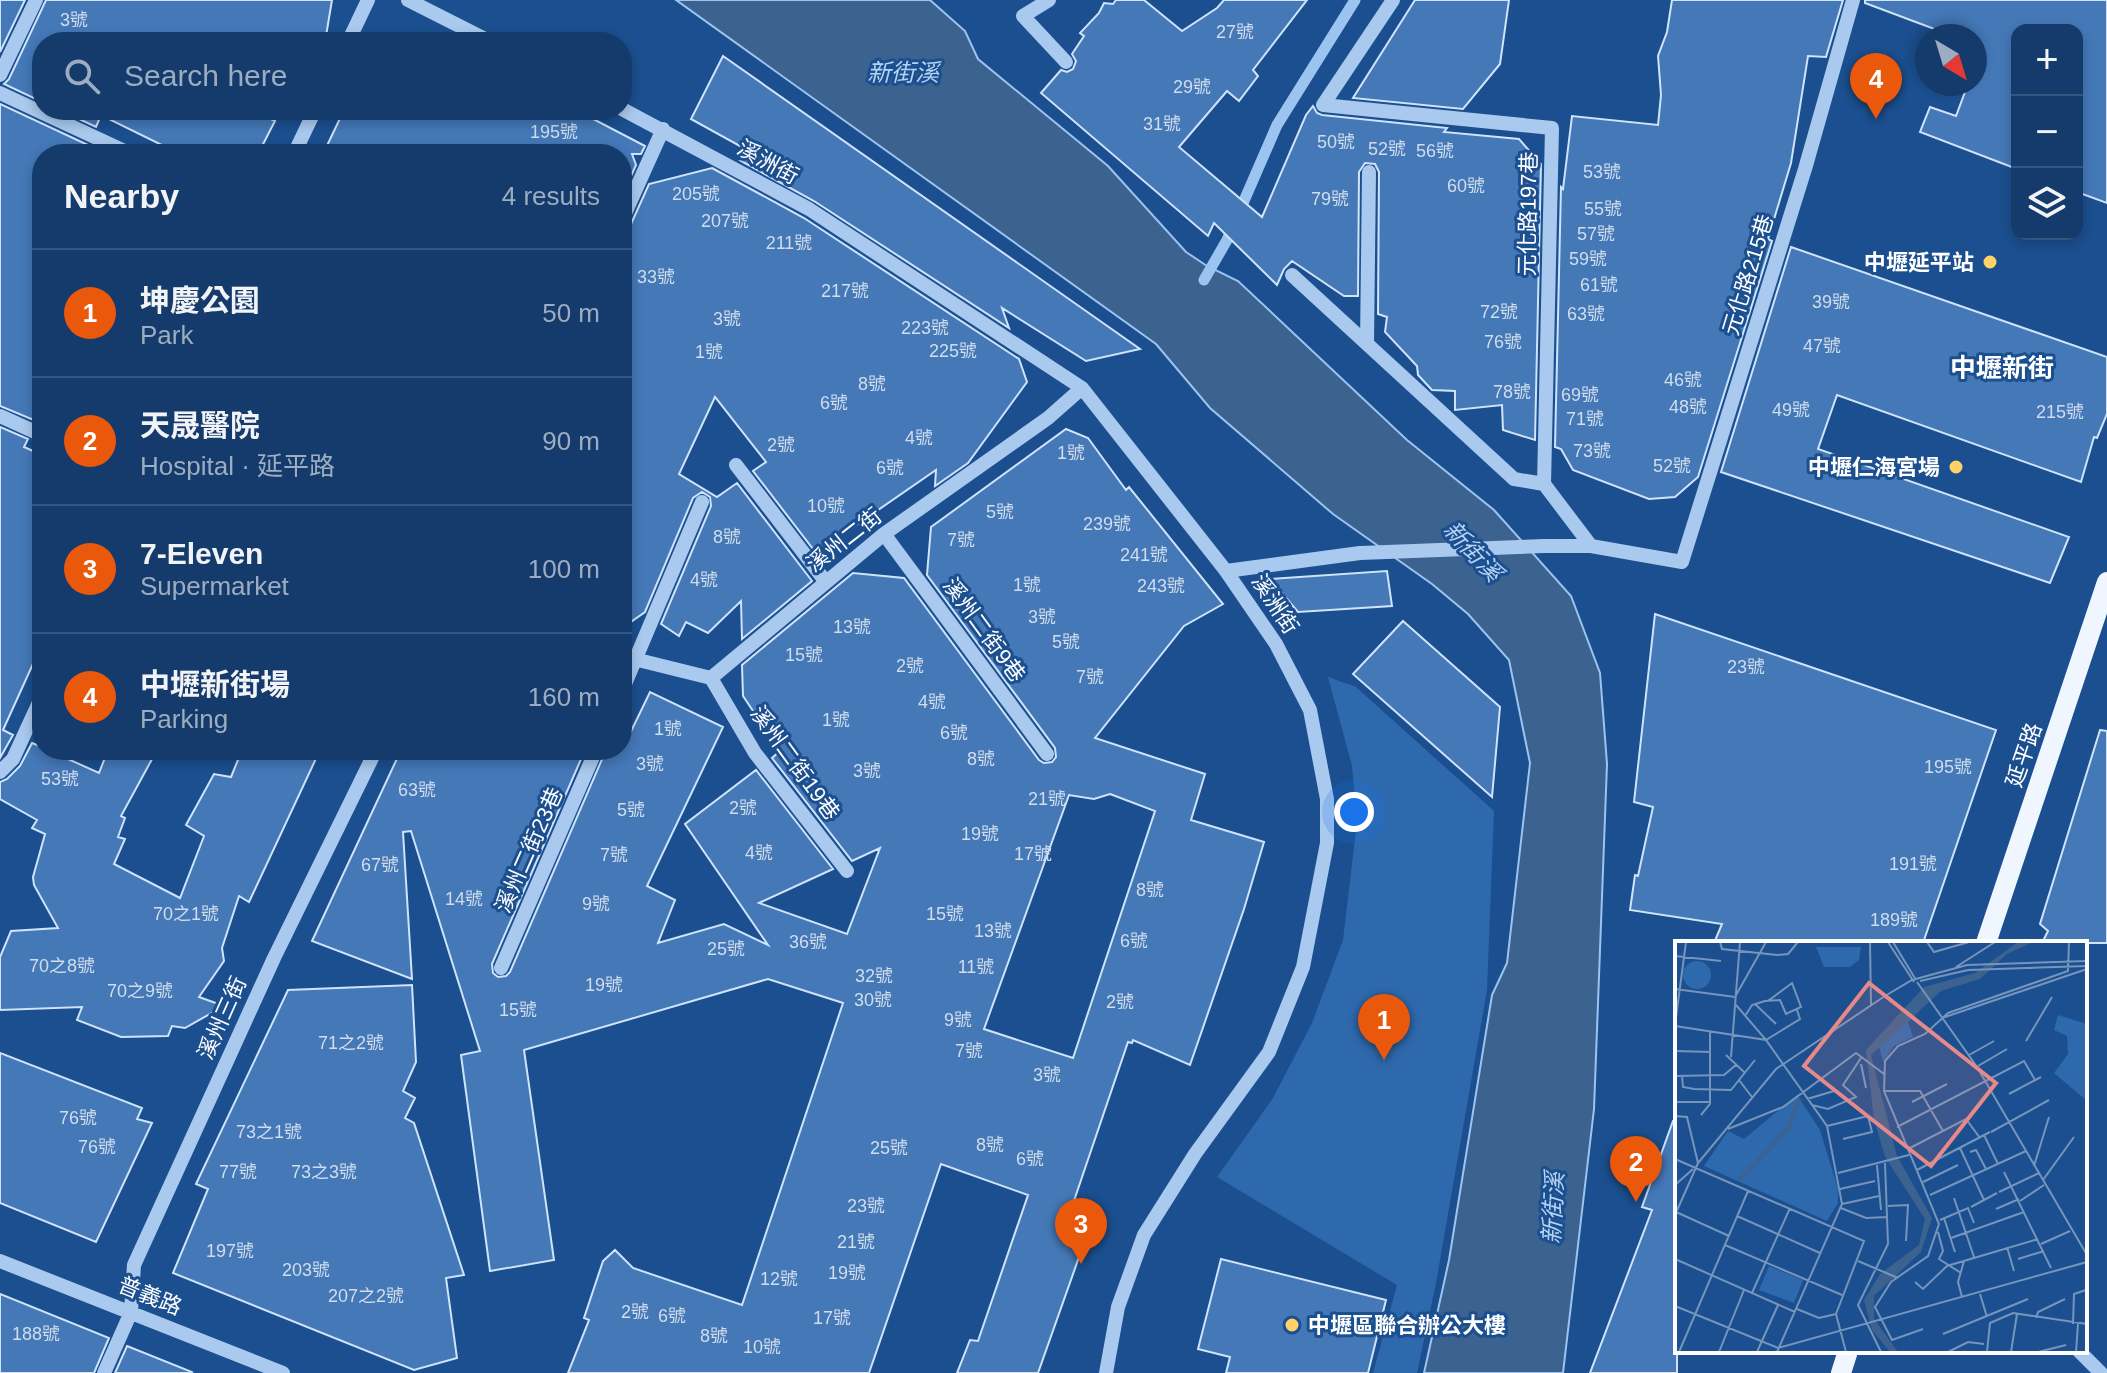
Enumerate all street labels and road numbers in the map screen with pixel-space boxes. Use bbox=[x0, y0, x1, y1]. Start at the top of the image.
street label: 溪洲街 bbox=[733, 135, 803, 189]
street label: 元化路197巷 bbox=[1514, 151, 1542, 277]
street label: 元化路215巷 bbox=[1718, 212, 1778, 338]
street label: 溪州二街 bbox=[802, 503, 886, 577]
street label: 溪洲街 bbox=[1247, 570, 1303, 638]
street label: 溪州二街9巷 bbox=[938, 573, 1030, 687]
street label: 溪州二街19巷 bbox=[745, 701, 845, 825]
street label: 延平路 bbox=[2001, 720, 2047, 790]
street label: 溪州二街23巷 bbox=[490, 783, 568, 917]
street label: 溪州三街 bbox=[193, 973, 251, 1063]
street label: 普義路 bbox=[115, 1272, 185, 1320]

